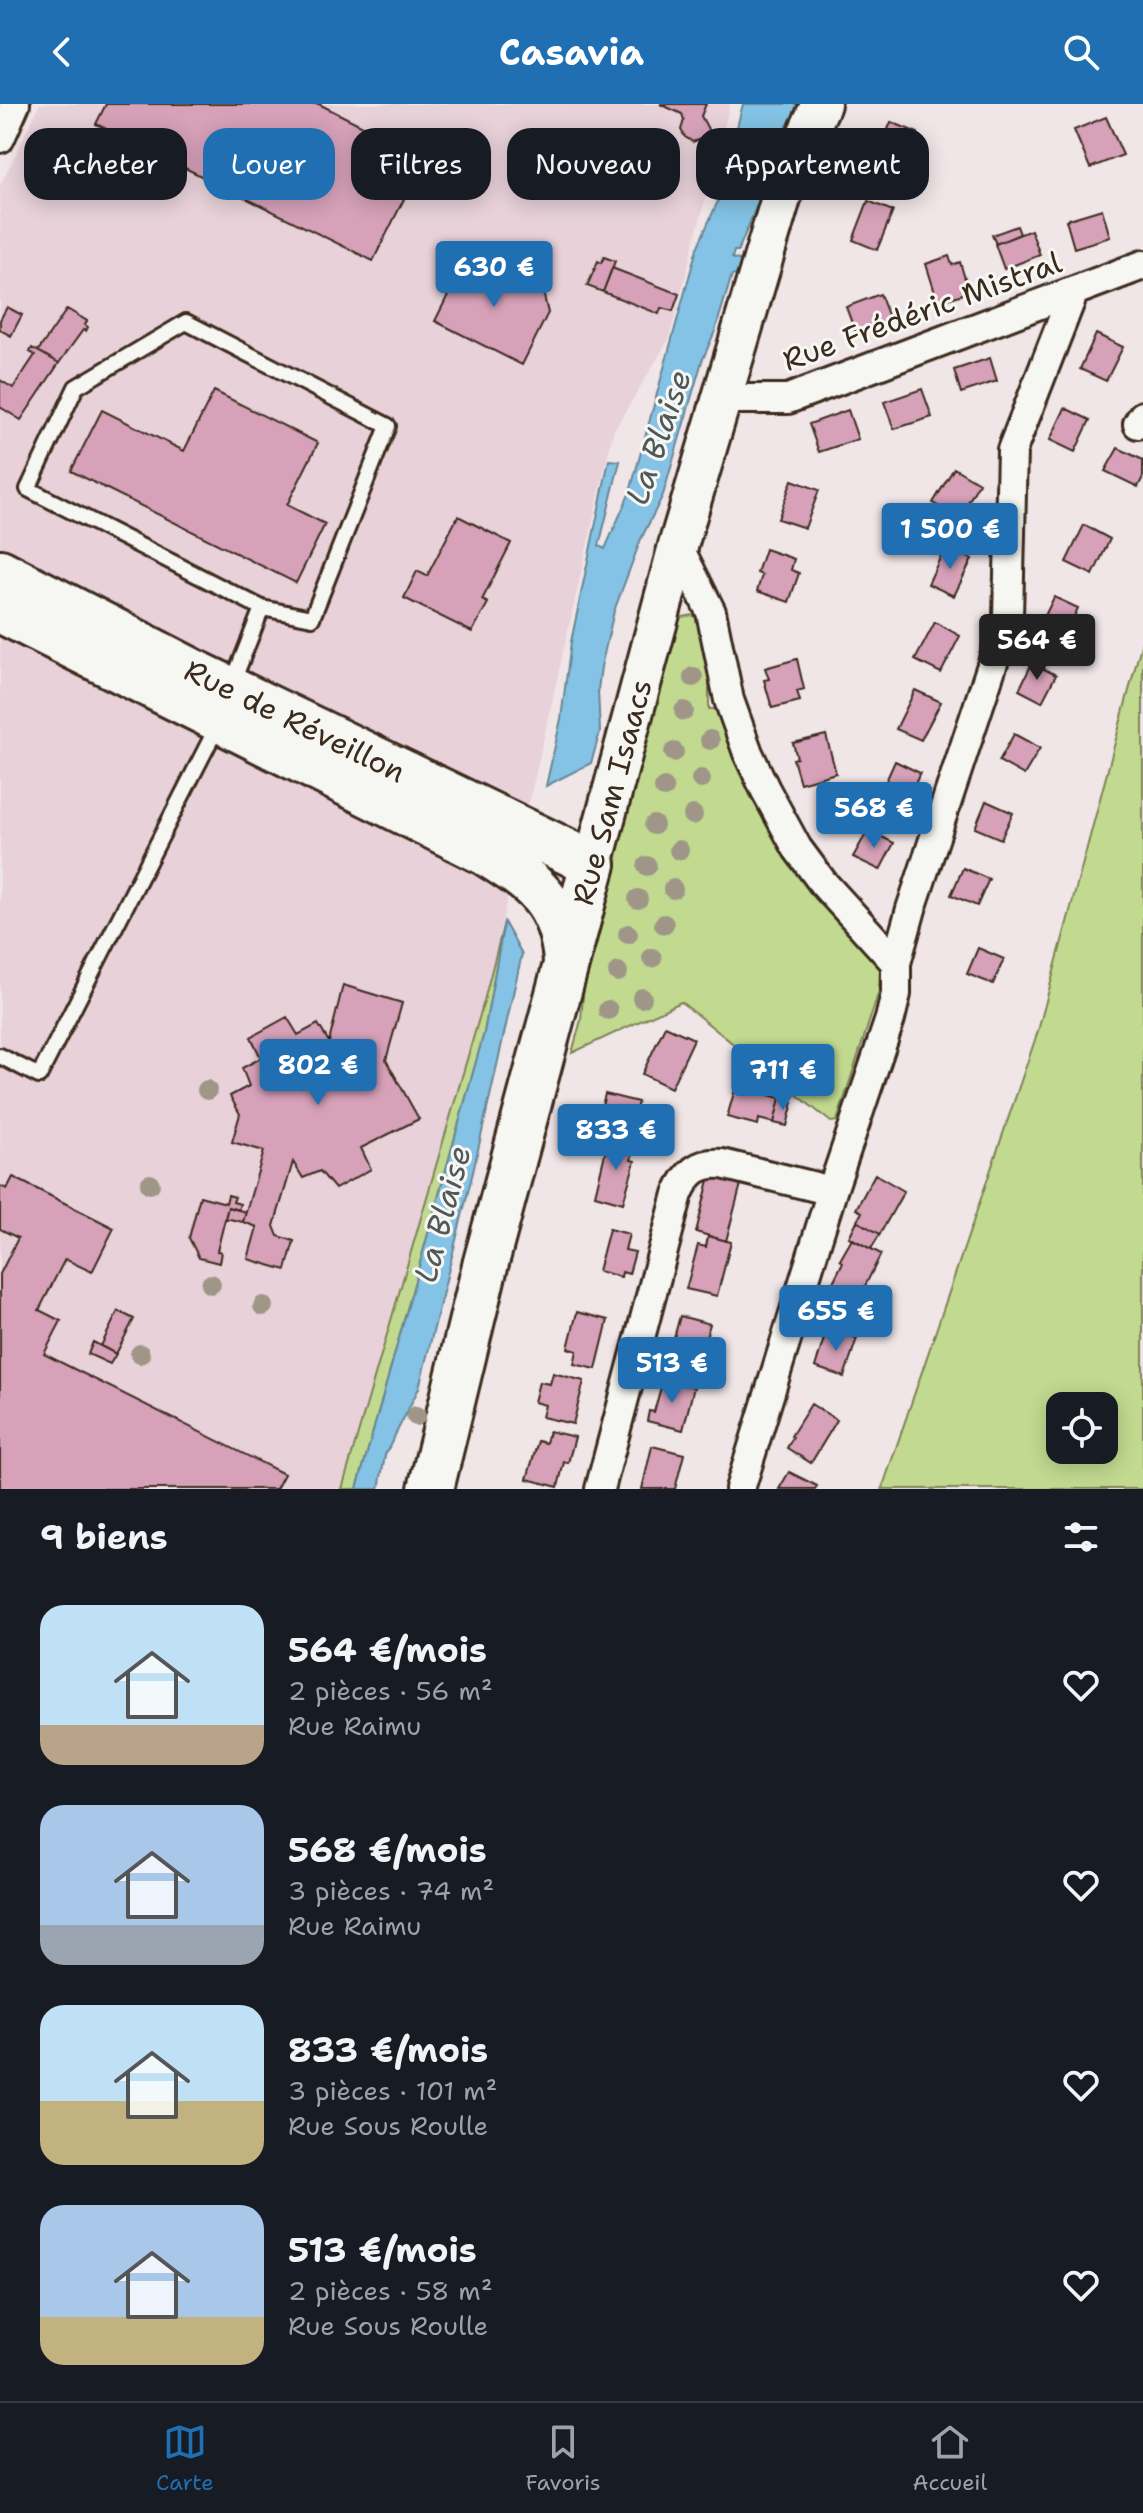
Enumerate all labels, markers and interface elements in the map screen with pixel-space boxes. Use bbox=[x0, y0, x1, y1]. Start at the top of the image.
text: Casavia bbox=[499, 28, 644, 77]
icon: back bbox=[40, 30, 84, 74]
icon: search bbox=[1059, 30, 1103, 74]
chip: Acheter bbox=[24, 128, 187, 200]
chip: Louer bbox=[203, 128, 335, 200]
chip: Filtres bbox=[351, 128, 491, 200]
chip: Nouveau bbox=[507, 128, 680, 200]
chip: Appartement bbox=[696, 128, 929, 200]
pin: 630 € bbox=[438, 241, 550, 309]
street label: Rue Frédéric Mistral bbox=[777, 241, 1067, 381]
text: 630 € bbox=[454, 249, 534, 284]
water label: La Blaise bbox=[615, 364, 701, 510]
pin: 1 500 € bbox=[876, 503, 1024, 571]
text: 1 500 € bbox=[900, 511, 1000, 546]
pin: 564 € bbox=[981, 614, 1093, 682]
text: 564 € bbox=[997, 622, 1077, 657]
street label: Rue de Réveillon bbox=[178, 650, 412, 792]
street label: Rue Sam Isaacs bbox=[562, 675, 662, 909]
pin: 568 € bbox=[818, 782, 930, 850]
text: 568 € bbox=[834, 790, 914, 825]
pin: 802 € bbox=[262, 1039, 374, 1107]
pin: 711 € bbox=[727, 1044, 839, 1112]
text: 802 € bbox=[278, 1047, 358, 1082]
text: 711 € bbox=[749, 1052, 817, 1087]
pin: 833 € bbox=[560, 1104, 672, 1172]
text: 833 € bbox=[576, 1112, 656, 1147]
water label: La Blaise bbox=[403, 1141, 481, 1287]
pin: 655 € bbox=[780, 1285, 892, 1353]
text: 655 € bbox=[797, 1293, 875, 1328]
pin: 513 € bbox=[616, 1337, 728, 1405]
text: 513 € bbox=[636, 1345, 708, 1380]
map controls bbox=[1046, 1392, 1118, 1464]
button: locate bbox=[1046, 1392, 1118, 1464]
text: 9 biens bbox=[40, 1514, 168, 1560]
icon: filters bbox=[1059, 1515, 1103, 1559]
text: 564 €/mois bbox=[288, 1627, 487, 1673]
icon: home bbox=[104, 1637, 200, 1733]
icon: heart bbox=[1059, 1663, 1103, 1707]
text: 2 pièces · 56 m² bbox=[288, 1673, 493, 1708]
text: Rue Raimu bbox=[288, 1708, 421, 1743]
text: 568 €/mois bbox=[288, 1827, 487, 1873]
icon: home bbox=[104, 1837, 200, 1933]
icon: heart bbox=[1059, 1863, 1103, 1907]
text: 3 pièces · 74 m² bbox=[288, 1873, 494, 1908]
text: Rue Raimu bbox=[288, 1908, 421, 1943]
text: 833 €/mois bbox=[288, 2027, 488, 2073]
icon: home bbox=[104, 2037, 200, 2133]
icon: heart bbox=[1059, 2063, 1103, 2107]
text: 3 pièces · 101 m² bbox=[288, 2073, 498, 2108]
text: Rue Sous Roulle bbox=[288, 2108, 488, 2143]
text: 513 €/mois bbox=[288, 2227, 477, 2273]
icon: home bbox=[104, 2237, 200, 2333]
icon: heart bbox=[1059, 2263, 1103, 2307]
text: 2 pièces · 58 m² bbox=[288, 2273, 493, 2308]
text: Rue Sous Roulle bbox=[288, 2308, 488, 2343]
tab: Carte bbox=[156, 2420, 214, 2497]
tab: Favoris bbox=[526, 2420, 601, 2497]
tab: Accueil bbox=[913, 2420, 987, 2497]

